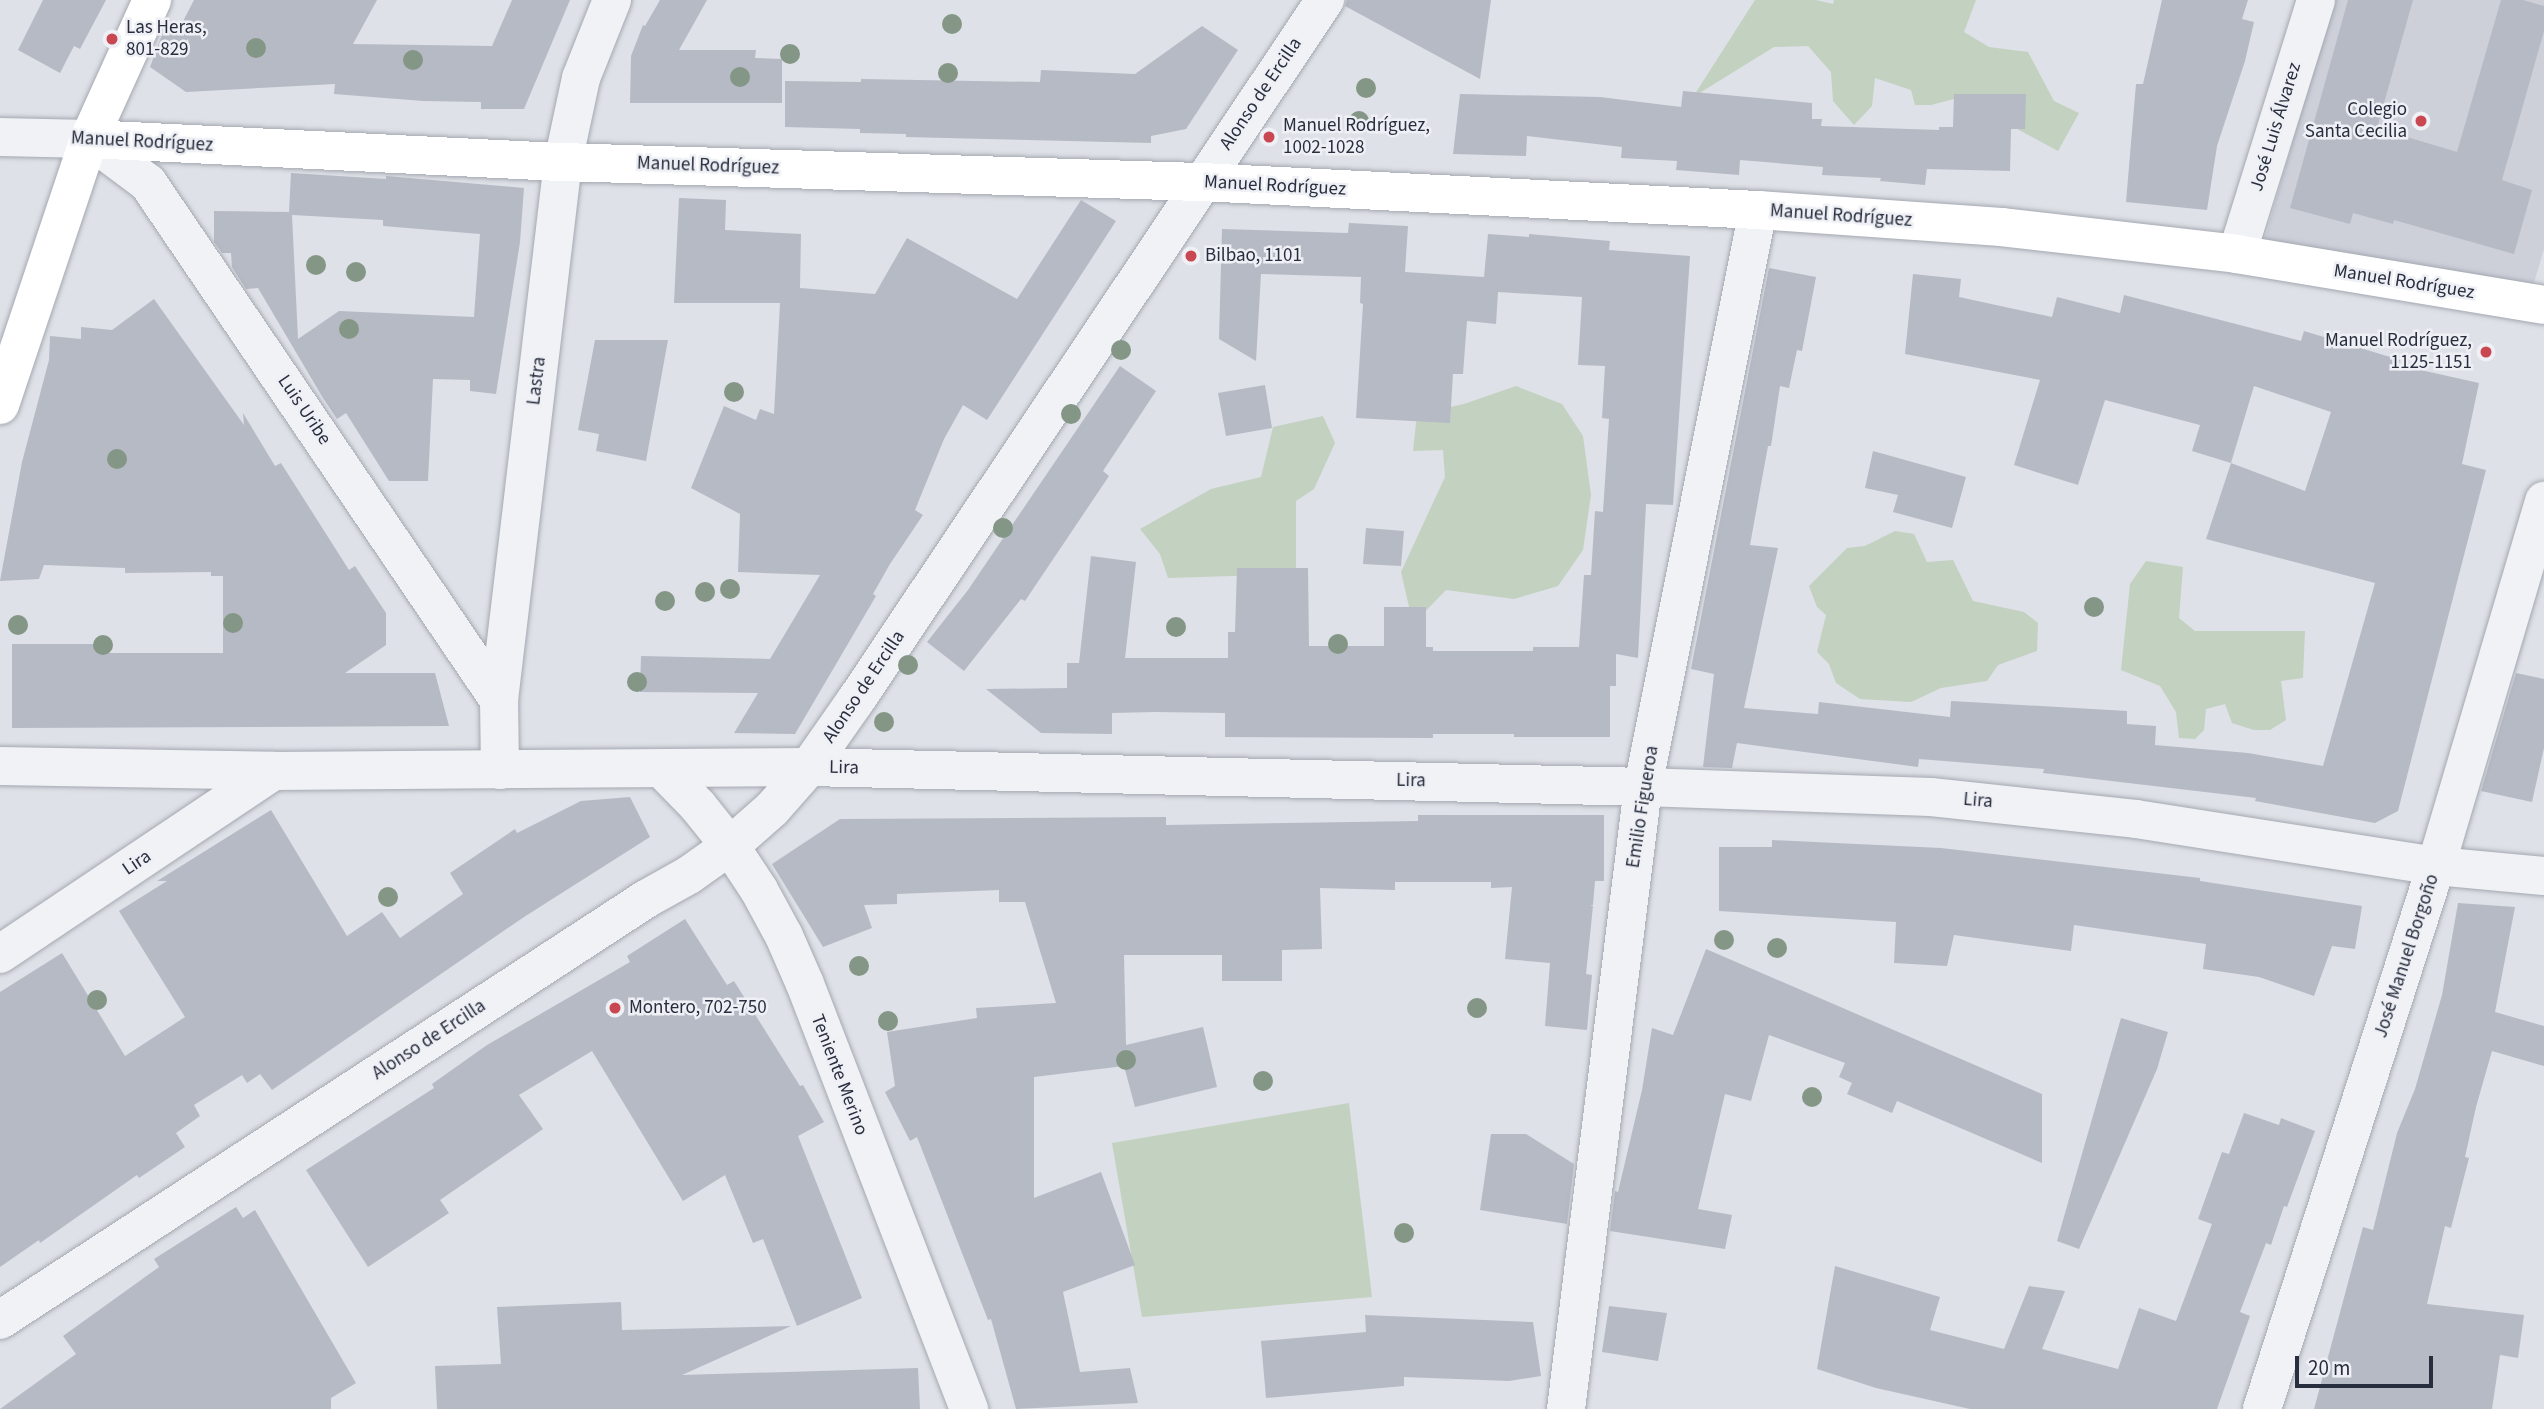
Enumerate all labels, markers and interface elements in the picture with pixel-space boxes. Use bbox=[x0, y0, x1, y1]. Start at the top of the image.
place label: Las Heras, 801-829 bbox=[126, 17, 207, 61]
marker: Las Heras, 801-829 bbox=[104, 31, 120, 47]
street label: Alonso de Ercilla bbox=[1215, 33, 1307, 155]
street label: José Luis Álvarez bbox=[2246, 60, 2306, 194]
place label: Colegio Santa Cecilia bbox=[2305, 99, 2407, 143]
marker: Colegio Santa Cecilia bbox=[2413, 113, 2429, 129]
place label: Manuel Rodríguez, 1002-1028 bbox=[1283, 115, 1430, 159]
street label: Manuel Rodríguez bbox=[70, 127, 214, 157]
marker: Manuel Rodríguez, 1002-1028 bbox=[1261, 129, 1277, 145]
street label: Manuel Rodríguez bbox=[636, 152, 780, 180]
street label: Manuel Rodríguez bbox=[1203, 171, 1347, 201]
street label: Manuel Rodríguez bbox=[1769, 200, 1913, 232]
place label: Bilbao, 1101 bbox=[1205, 245, 1302, 267]
marker: Bilbao, 1101 bbox=[1183, 248, 1199, 264]
street label: Manuel Rodríguez bbox=[2332, 260, 2476, 304]
place label: Manuel Rodríguez, 1125-1151 bbox=[2325, 330, 2472, 374]
marker: Manuel Rodríguez, 1125-1151 bbox=[2478, 344, 2494, 360]
street label: Lastra bbox=[523, 356, 551, 406]
street label: Luis Uribe bbox=[272, 371, 336, 449]
street label: Alonso de Ercilla bbox=[818, 626, 910, 748]
street label: Emilio Figueroa bbox=[1622, 744, 1664, 870]
street label: Lira bbox=[829, 756, 859, 780]
street label: Lira bbox=[1396, 769, 1426, 793]
street label: Lira bbox=[1962, 788, 1994, 814]
street label: Lira bbox=[118, 845, 156, 881]
street label: José Manuel Borgoño bbox=[2370, 871, 2444, 1041]
street label: Alonso de Ercilla bbox=[368, 995, 490, 1085]
place label: Montero, 702-750 bbox=[629, 997, 767, 1019]
marker: Montero, 702-750 bbox=[607, 1000, 623, 1016]
street label: Teniente Merino bbox=[805, 1011, 873, 1139]
scale bar bbox=[2299, 1342, 2437, 1386]
text: 20 m bbox=[2308, 1353, 2350, 1383]

